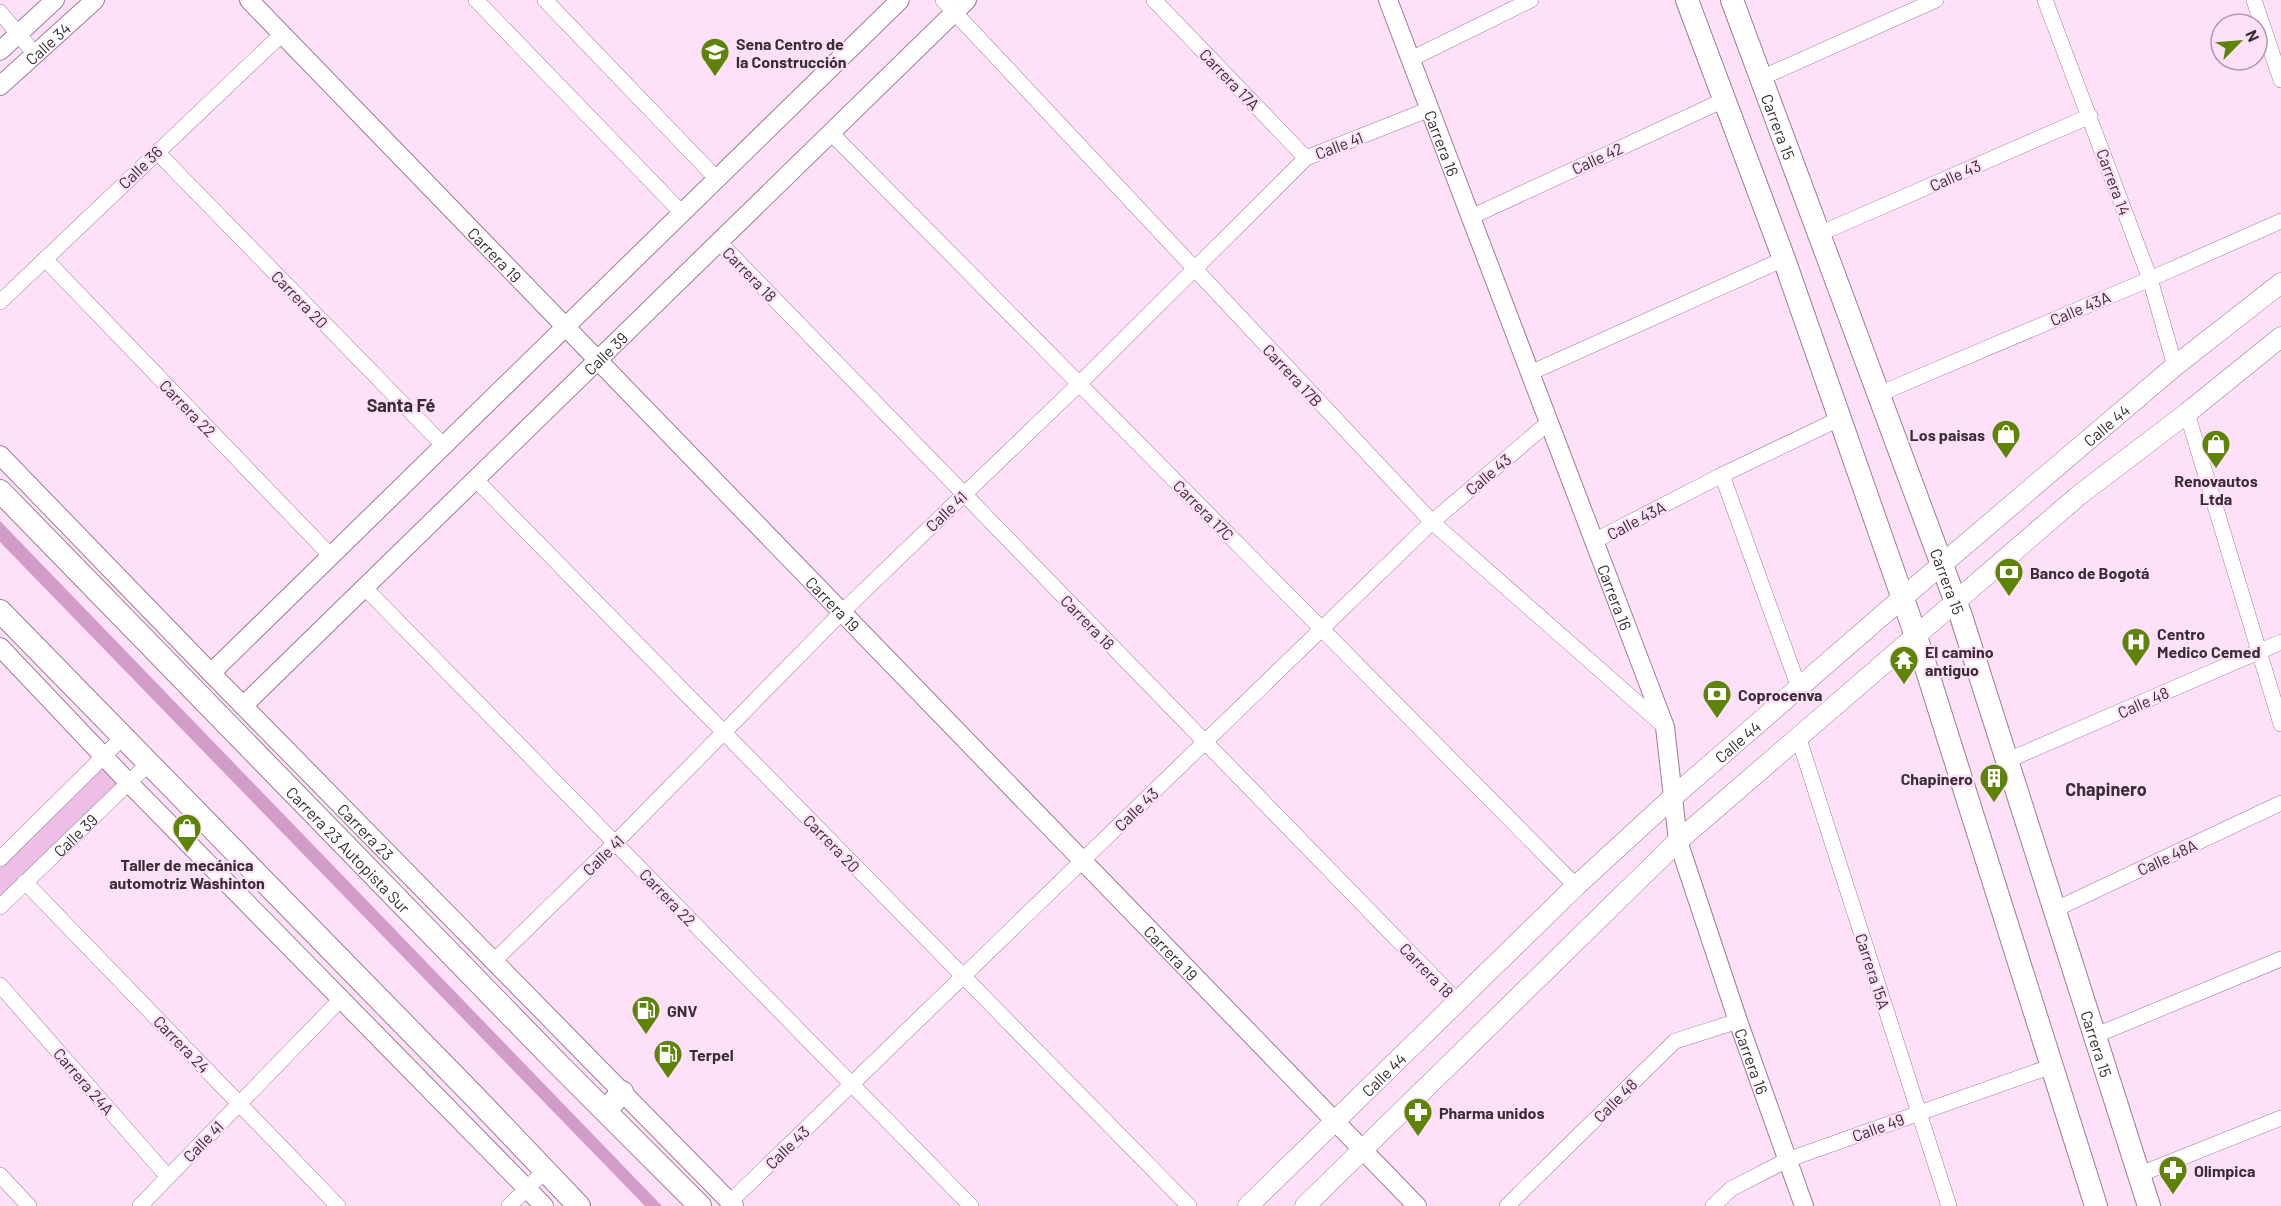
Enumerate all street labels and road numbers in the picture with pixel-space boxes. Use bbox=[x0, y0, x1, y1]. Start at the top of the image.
street label: Calle 34 bbox=[21, 18, 74, 68]
street label: Carrera 17A bbox=[1196, 44, 1264, 114]
street label: Carrera 15 bbox=[1758, 91, 1800, 162]
street label: Carrera 16 bbox=[1421, 107, 1464, 179]
street label: Calle 41 bbox=[1312, 127, 1366, 163]
street label: Calle 42 bbox=[1568, 138, 1626, 178]
street label: Calle 36 bbox=[114, 142, 166, 192]
street label: Carrera 14 bbox=[2093, 146, 2135, 218]
street label: Calle 43 bbox=[1927, 155, 1983, 195]
street label: Carrera 19 bbox=[464, 223, 526, 286]
street label: Carrera 18 bbox=[719, 243, 781, 305]
street label: Carrera 20 bbox=[268, 266, 332, 332]
street label: Calle 43A bbox=[2047, 287, 2113, 329]
street label: Calle 39 bbox=[579, 327, 631, 378]
street label: Carrera 17B bbox=[1259, 340, 1327, 410]
street label: Carrera 22 bbox=[156, 375, 220, 441]
street label: Calle 44 bbox=[2079, 400, 2133, 450]
street label: Calle 43 bbox=[1461, 449, 1515, 499]
street label: Carrera 17C bbox=[1170, 476, 1238, 544]
street label: Calle 41 bbox=[921, 487, 971, 535]
street label: Calle 43A bbox=[1603, 497, 1669, 543]
street label: Carrera 15 bbox=[1927, 546, 1969, 617]
street label: Carrera 16 bbox=[1594, 562, 1637, 633]
street label: Carrera 19 bbox=[803, 572, 864, 635]
street label: Carrera 18 bbox=[1057, 591, 1119, 653]
street label: Calle 48 bbox=[2114, 682, 2172, 722]
street label: Calle 44 bbox=[1710, 716, 1764, 766]
street label: Carrera 23 Autopista Sur bbox=[283, 782, 415, 917]
street label: Calle 43 bbox=[1110, 783, 1162, 835]
street label: Carrera 23 bbox=[334, 799, 398, 863]
street label: Calle 39 bbox=[49, 809, 101, 860]
street label: Carrera 20 bbox=[800, 810, 864, 876]
street label: Calle 41 bbox=[578, 831, 628, 879]
street label: Calle 48A bbox=[2134, 835, 2200, 879]
street label: Carrera 22 bbox=[636, 864, 700, 930]
street label: Carrera 19 bbox=[1141, 921, 1202, 984]
street label: Carrera 15A bbox=[1852, 931, 1894, 1012]
street label: Carrera 18 bbox=[1396, 939, 1458, 1001]
street label: Carrera 15 bbox=[2078, 1008, 2117, 1079]
street label: Carrera 24 bbox=[150, 1011, 214, 1077]
street label: Carrera 16 bbox=[1732, 1025, 1773, 1097]
street label: Carrera 24A bbox=[50, 1044, 118, 1118]
street label: Calle 44 bbox=[1357, 1048, 1409, 1100]
street label: Calle 48 bbox=[1589, 1074, 1641, 1126]
street label: Calle 49 bbox=[1849, 1109, 1907, 1145]
street label: Calle 41 bbox=[179, 1116, 227, 1166]
street label: Calle 43 bbox=[761, 1121, 813, 1173]

